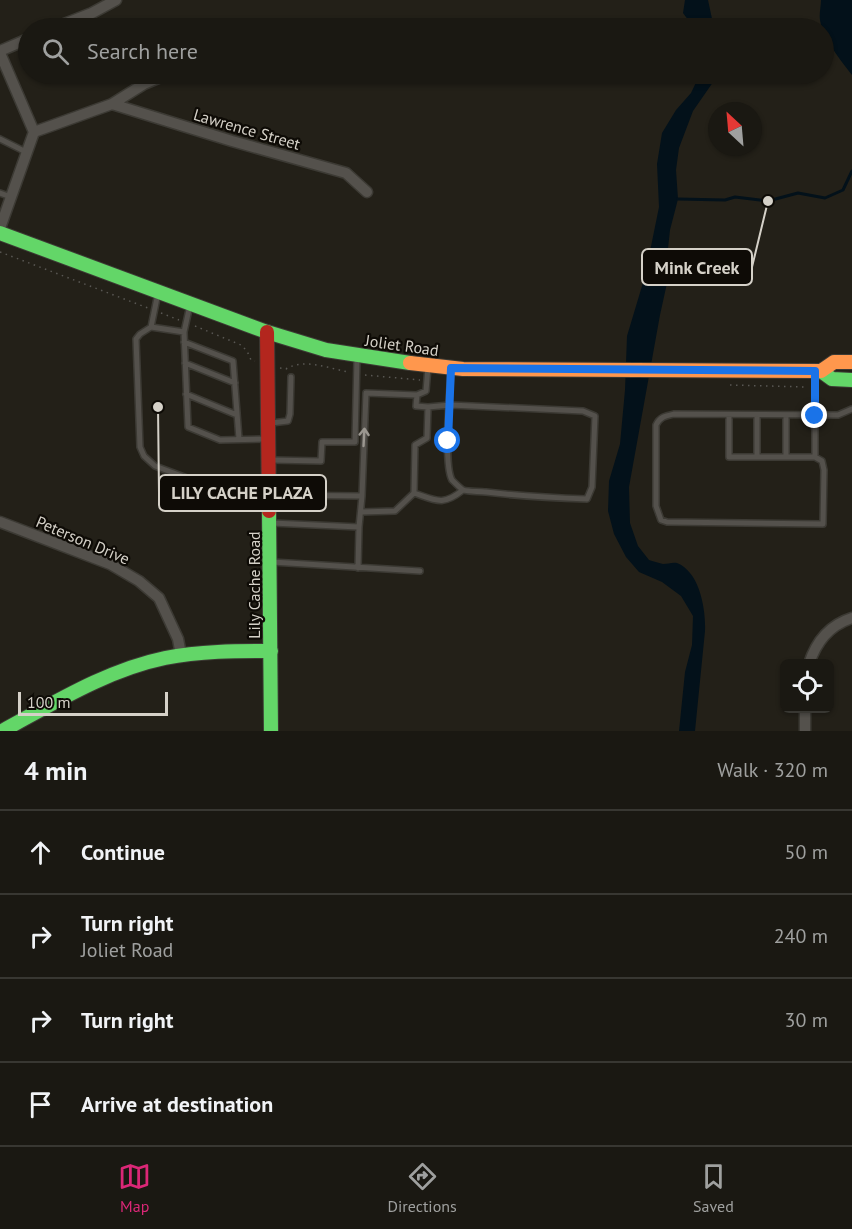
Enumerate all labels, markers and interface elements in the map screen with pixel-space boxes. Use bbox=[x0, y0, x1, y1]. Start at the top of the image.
search box bbox=[18, 18, 834, 84]
icon: search bbox=[39, 35, 72, 68]
text: Search here bbox=[87, 37, 198, 65]
north arrow bbox=[708, 102, 762, 156]
street label: Lawrence Street bbox=[191, 104, 303, 154]
callout: Mink Creek bbox=[642, 249, 752, 285]
text: Mink Creek bbox=[655, 256, 740, 279]
street label: Joliet Road bbox=[363, 330, 440, 360]
route end bbox=[801, 402, 827, 428]
route start bbox=[434, 427, 460, 453]
one-way arrow bbox=[359, 428, 370, 448]
callout: LILY CACHE PLAZA bbox=[159, 475, 326, 511]
text: LILY CACHE PLAZA bbox=[171, 481, 313, 504]
street label: Peterson Drive bbox=[33, 511, 133, 569]
street label: Lily Cache Road bbox=[244, 531, 264, 639]
map controls bbox=[780, 659, 834, 713]
button: locate bbox=[780, 659, 834, 713]
scale bar bbox=[18, 689, 168, 716]
text: 100 m bbox=[27, 692, 70, 712]
text: 4 min bbox=[24, 754, 87, 787]
text: Walk · 320 m bbox=[717, 757, 828, 783]
icon: ahead bbox=[24, 836, 57, 869]
text: Continue bbox=[81, 838, 165, 866]
text: 50 m bbox=[785, 839, 828, 865]
text: Turn right bbox=[81, 909, 173, 937]
icon: right bbox=[24, 920, 57, 953]
text: 240 m bbox=[774, 923, 828, 949]
text: Joliet Road bbox=[81, 937, 173, 963]
icon: right bbox=[24, 1004, 57, 1037]
text: Turn right bbox=[81, 1006, 173, 1034]
text: 30 m bbox=[785, 1007, 828, 1033]
icon: arrive bbox=[24, 1088, 57, 1121]
text: Arrive at destination bbox=[81, 1090, 273, 1118]
tab: Map bbox=[118, 1160, 151, 1216]
tab: Directions bbox=[388, 1160, 457, 1216]
tab: Saved bbox=[693, 1160, 734, 1216]

